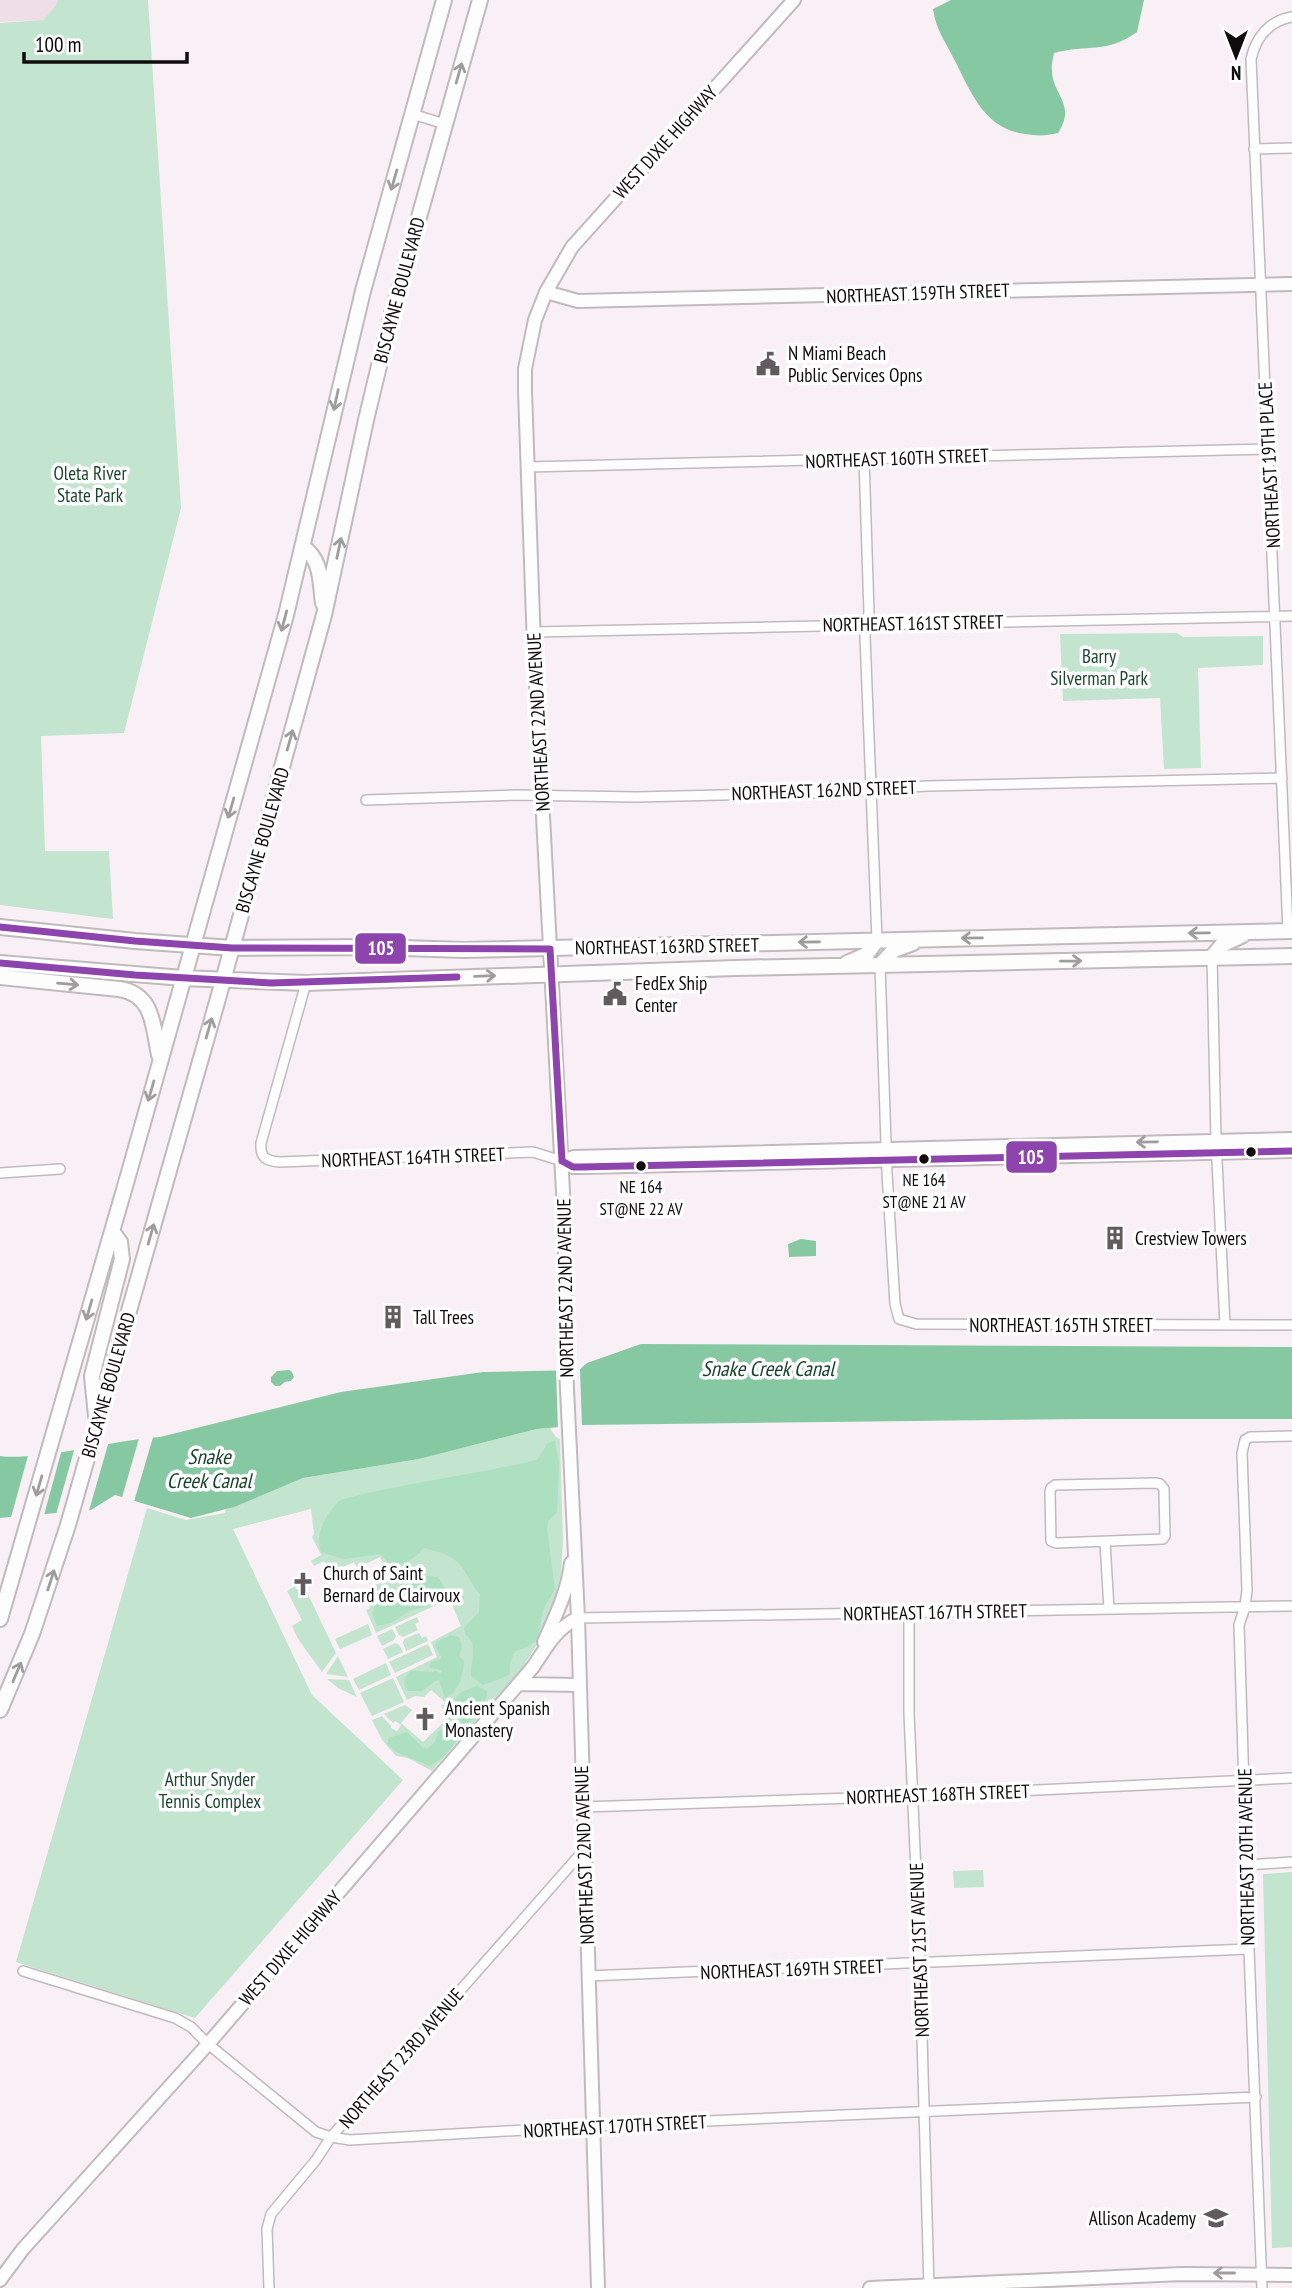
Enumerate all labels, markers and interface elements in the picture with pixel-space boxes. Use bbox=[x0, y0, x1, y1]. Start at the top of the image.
scale bar bbox=[24, 21, 187, 65]
north arrow bbox=[1201, 21, 1271, 91]
text: 100 m bbox=[35, 31, 81, 58]
text: N bbox=[1231, 61, 1241, 85]
one-way arrow bbox=[453, 62, 466, 85]
street label: WEST DIXIE HIGHWAY bbox=[608, 80, 722, 204]
one-way arrow bbox=[387, 168, 400, 191]
street label: BISCAYNE BOULEVARD bbox=[368, 214, 430, 366]
street label: NORTHEAST 159TH STREET bbox=[826, 278, 1011, 308]
place label: N Miami Beach Public Services Opns bbox=[788, 341, 922, 387]
public building icon: N Miami Beach Public Services Opns bbox=[754, 350, 782, 378]
street label: NORTHEAST 19TH PLACE bbox=[1253, 381, 1285, 549]
one-way arrow bbox=[329, 388, 343, 411]
street label: NORTHEAST 160TH STREET bbox=[805, 443, 990, 473]
park label: Oleta River State Park bbox=[53, 461, 127, 507]
one-way arrow bbox=[333, 537, 346, 560]
street label: NORTHEAST 161ST STREET bbox=[822, 609, 1004, 637]
one-way arrow bbox=[277, 610, 290, 632]
street label: NORTHEAST 22ND AVENUE bbox=[521, 632, 555, 812]
park label: Barry Silverman Park bbox=[1050, 644, 1148, 690]
one-way arrow bbox=[284, 730, 297, 752]
street label: BISCAYNE BOULEVARD bbox=[230, 765, 294, 915]
street label: NORTHEAST 162ND STREET bbox=[731, 775, 917, 805]
one-way arrow bbox=[224, 797, 237, 819]
one-way arrow bbox=[1188, 927, 1211, 940]
one-way arrow bbox=[961, 931, 984, 945]
line badge: 105 bbox=[354, 932, 407, 965]
street label: NORTHEAST 163RD STREET bbox=[575, 932, 760, 960]
one-way arrow bbox=[798, 935, 821, 949]
text: 105 bbox=[367, 936, 395, 960]
one-way arrow bbox=[1059, 954, 1082, 968]
one-way arrow bbox=[473, 969, 496, 983]
place label: FedEx Ship Center bbox=[635, 971, 707, 1017]
one-way arrow bbox=[56, 978, 79, 991]
public building icon: FedEx Ship Center bbox=[601, 980, 629, 1008]
one-way arrow bbox=[204, 1018, 217, 1040]
one-way arrow bbox=[144, 1080, 157, 1102]
one-way arrow bbox=[1136, 1135, 1159, 1149]
line badge: 105 bbox=[1005, 1140, 1058, 1174]
street label: NORTHEAST 164TH STREET bbox=[321, 1142, 506, 1172]
text: 105 bbox=[1017, 1145, 1045, 1169]
unlabelled marker bbox=[1244, 1145, 1258, 1159]
marker: NE 164 ST@NE 21 AV bbox=[917, 1152, 931, 1166]
marker: NE 164 ST@NE 22 AV bbox=[634, 1159, 648, 1173]
place label: NE 164 ST@NE 21 AV bbox=[882, 1169, 966, 1213]
place label: NE 164 ST@NE 22 AV bbox=[599, 1176, 683, 1220]
street label: NORTHEAST 22ND AVENUE bbox=[551, 1198, 579, 1378]
one-way arrow bbox=[145, 1223, 158, 1245]
building icon: Crestview Towers bbox=[1101, 1224, 1129, 1252]
place label: Crestview Towers bbox=[1135, 1226, 1247, 1250]
one-way arrow bbox=[81, 1299, 94, 1321]
building icon: Tall Trees bbox=[379, 1303, 407, 1331]
place label: Tall Trees bbox=[413, 1305, 474, 1329]
street label: BISCAYNE BOULEVARD bbox=[76, 1310, 140, 1460]
street label: NORTHEAST 165TH STREET bbox=[969, 1313, 1153, 1337]
water label: Snake Creek Canal bbox=[702, 1355, 836, 1382]
water label: Snake Creek Canal bbox=[167, 1443, 253, 1494]
one-way arrow bbox=[32, 1474, 45, 1497]
place label: Church of Saint Bernard de Clairvoux bbox=[323, 1561, 460, 1607]
one-way arrow bbox=[46, 1569, 58, 1591]
church icon: Church of Saint Bernard de Clairvoux bbox=[289, 1570, 317, 1598]
street label: NORTHEAST 167TH STREET bbox=[843, 1598, 1028, 1626]
one-way arrow bbox=[11, 1662, 24, 1684]
place label: Ancient Spanish Monastery bbox=[445, 1696, 550, 1742]
church icon: Ancient Spanish Monastery bbox=[411, 1705, 439, 1733]
street label: NORTHEAST 22ND AVENUE bbox=[569, 1765, 599, 1945]
park label: Arthur Snyder Tennis Complex bbox=[159, 1767, 261, 1813]
street label: NORTHEAST 20TH AVENUE bbox=[1232, 1768, 1260, 1946]
street label: NORTHEAST 168TH STREET bbox=[846, 1779, 1031, 1809]
street label: NORTHEAST 21ST AVENUE bbox=[904, 1862, 934, 2038]
street label: WEST DIXIE HIGHWAY bbox=[234, 1885, 347, 2010]
street label: NORTHEAST 169TH STREET bbox=[700, 1954, 885, 1984]
street label: NORTHEAST 23RD AVENUE bbox=[334, 1983, 468, 2133]
street label: NORTHEAST 170TH STREET bbox=[523, 2109, 708, 2143]
school or university icon: Allison Academy bbox=[1202, 2204, 1230, 2232]
place label: Allison Academy bbox=[1089, 2206, 1197, 2230]
one-way arrow bbox=[1213, 2266, 1236, 2280]

